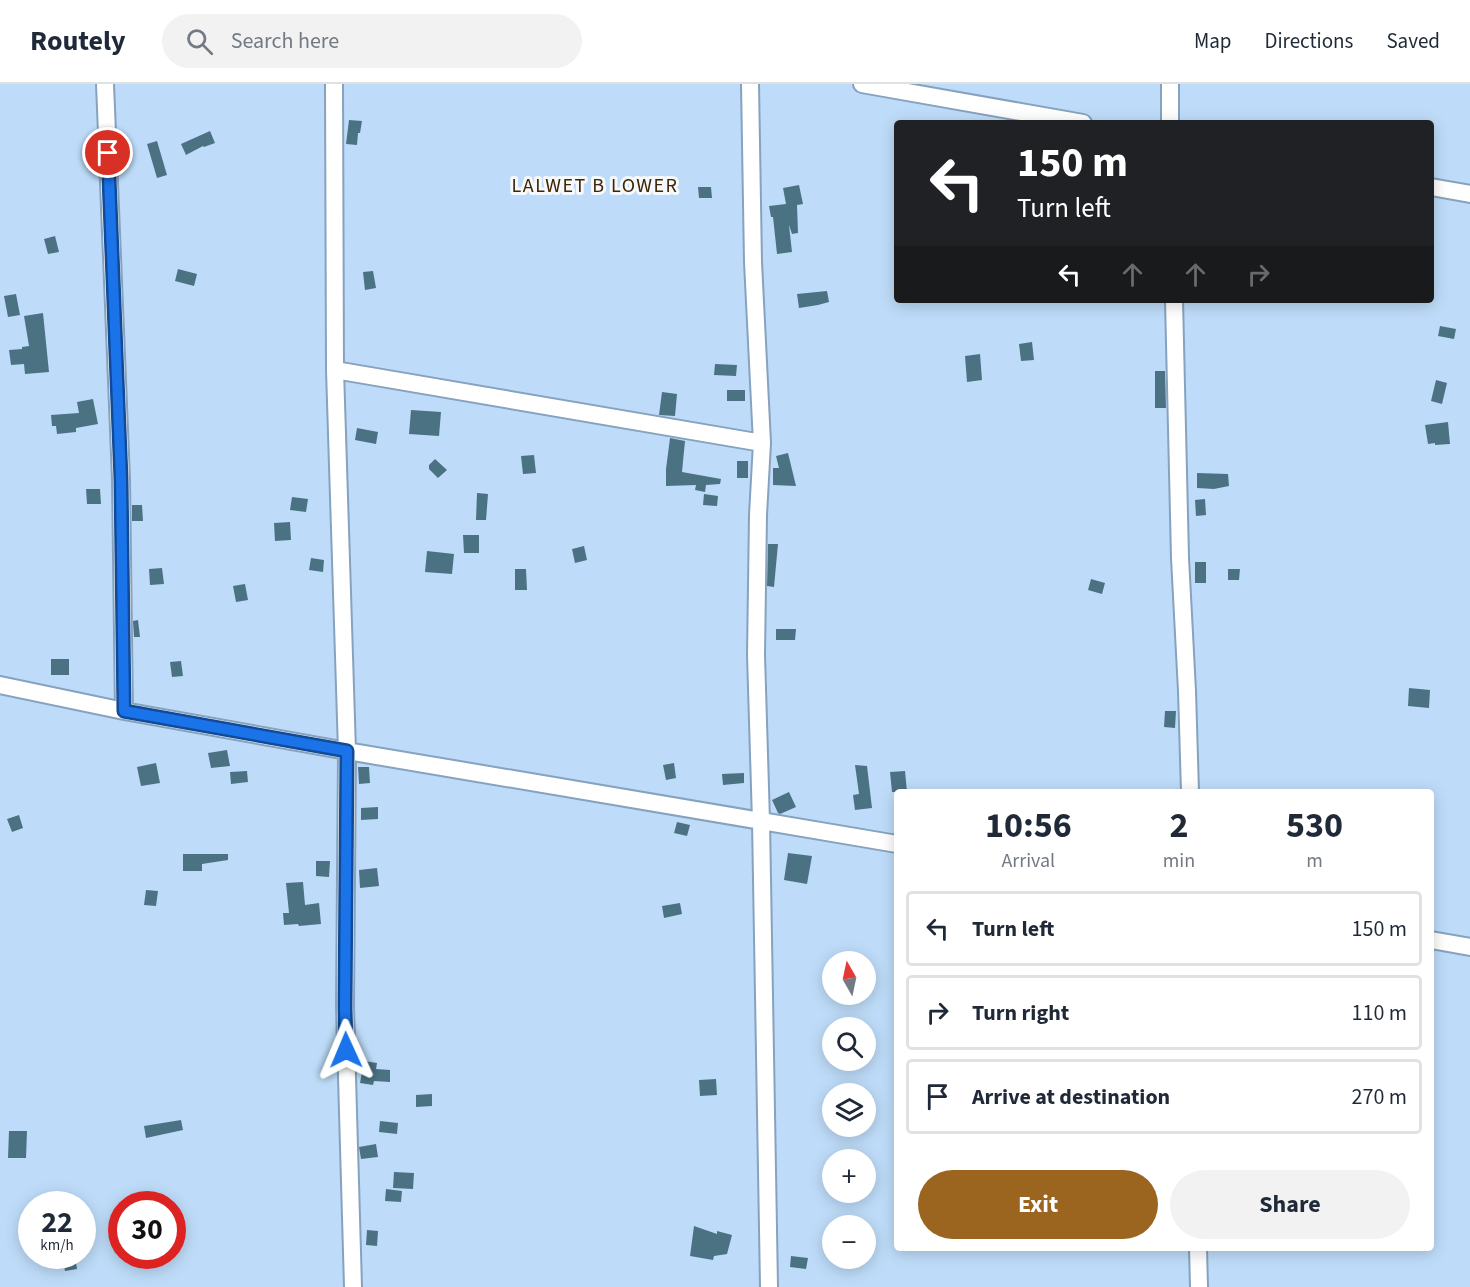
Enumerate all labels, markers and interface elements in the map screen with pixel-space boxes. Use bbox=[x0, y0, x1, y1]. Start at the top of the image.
search box bbox=[162, 14, 582, 68]
text: Routely bbox=[30, 21, 126, 61]
icon: search bbox=[183, 25, 216, 58]
text: Search here bbox=[231, 25, 339, 57]
text: Map bbox=[1194, 26, 1232, 56]
text: Directions bbox=[1265, 26, 1353, 56]
text: Saved bbox=[1386, 26, 1440, 56]
pin bbox=[82, 127, 133, 178]
text: 150 m bbox=[1017, 133, 1128, 193]
icon: arrive bbox=[91, 136, 124, 169]
icon: left bbox=[918, 144, 996, 222]
district label: LALWET B LOWER bbox=[512, 172, 678, 200]
text: Turn left bbox=[1017, 189, 1111, 228]
icon: left bbox=[1053, 258, 1086, 291]
icon: ahead bbox=[1116, 258, 1149, 291]
icon: ahead bbox=[1179, 258, 1212, 291]
icon: right bbox=[1242, 258, 1275, 291]
text: 10:56 bbox=[985, 800, 1072, 851]
text: 2 bbox=[1169, 800, 1188, 851]
text: 530 bbox=[1286, 800, 1343, 851]
text: Arrival bbox=[1001, 847, 1055, 875]
text: min bbox=[1163, 847, 1195, 875]
text: m bbox=[1306, 847, 1323, 875]
icon: left bbox=[921, 912, 954, 945]
text: Turn left bbox=[972, 913, 1054, 945]
text: 150 m bbox=[1352, 913, 1407, 945]
north arrow bbox=[822, 951, 876, 1005]
map controls bbox=[822, 951, 876, 1269]
icon: right bbox=[921, 996, 954, 1029]
text: Turn right bbox=[972, 997, 1069, 1029]
text: 110 m bbox=[1352, 997, 1407, 1029]
button: search bbox=[822, 1017, 876, 1071]
position arrow bbox=[314, 1018, 378, 1082]
icon: arrive bbox=[921, 1080, 954, 1113]
text: Arrive at destination bbox=[972, 1081, 1170, 1113]
text: 270 m bbox=[1352, 1081, 1407, 1113]
button: layers bbox=[822, 1083, 876, 1137]
button: + bbox=[822, 1149, 876, 1203]
button: Exit bbox=[918, 1170, 1158, 1239]
button: Share bbox=[1170, 1170, 1410, 1239]
speed limit sign: 30 bbox=[108, 1191, 186, 1269]
text: 22 bbox=[41, 1201, 73, 1244]
button: − bbox=[822, 1215, 876, 1269]
text: km/h bbox=[40, 1235, 74, 1256]

